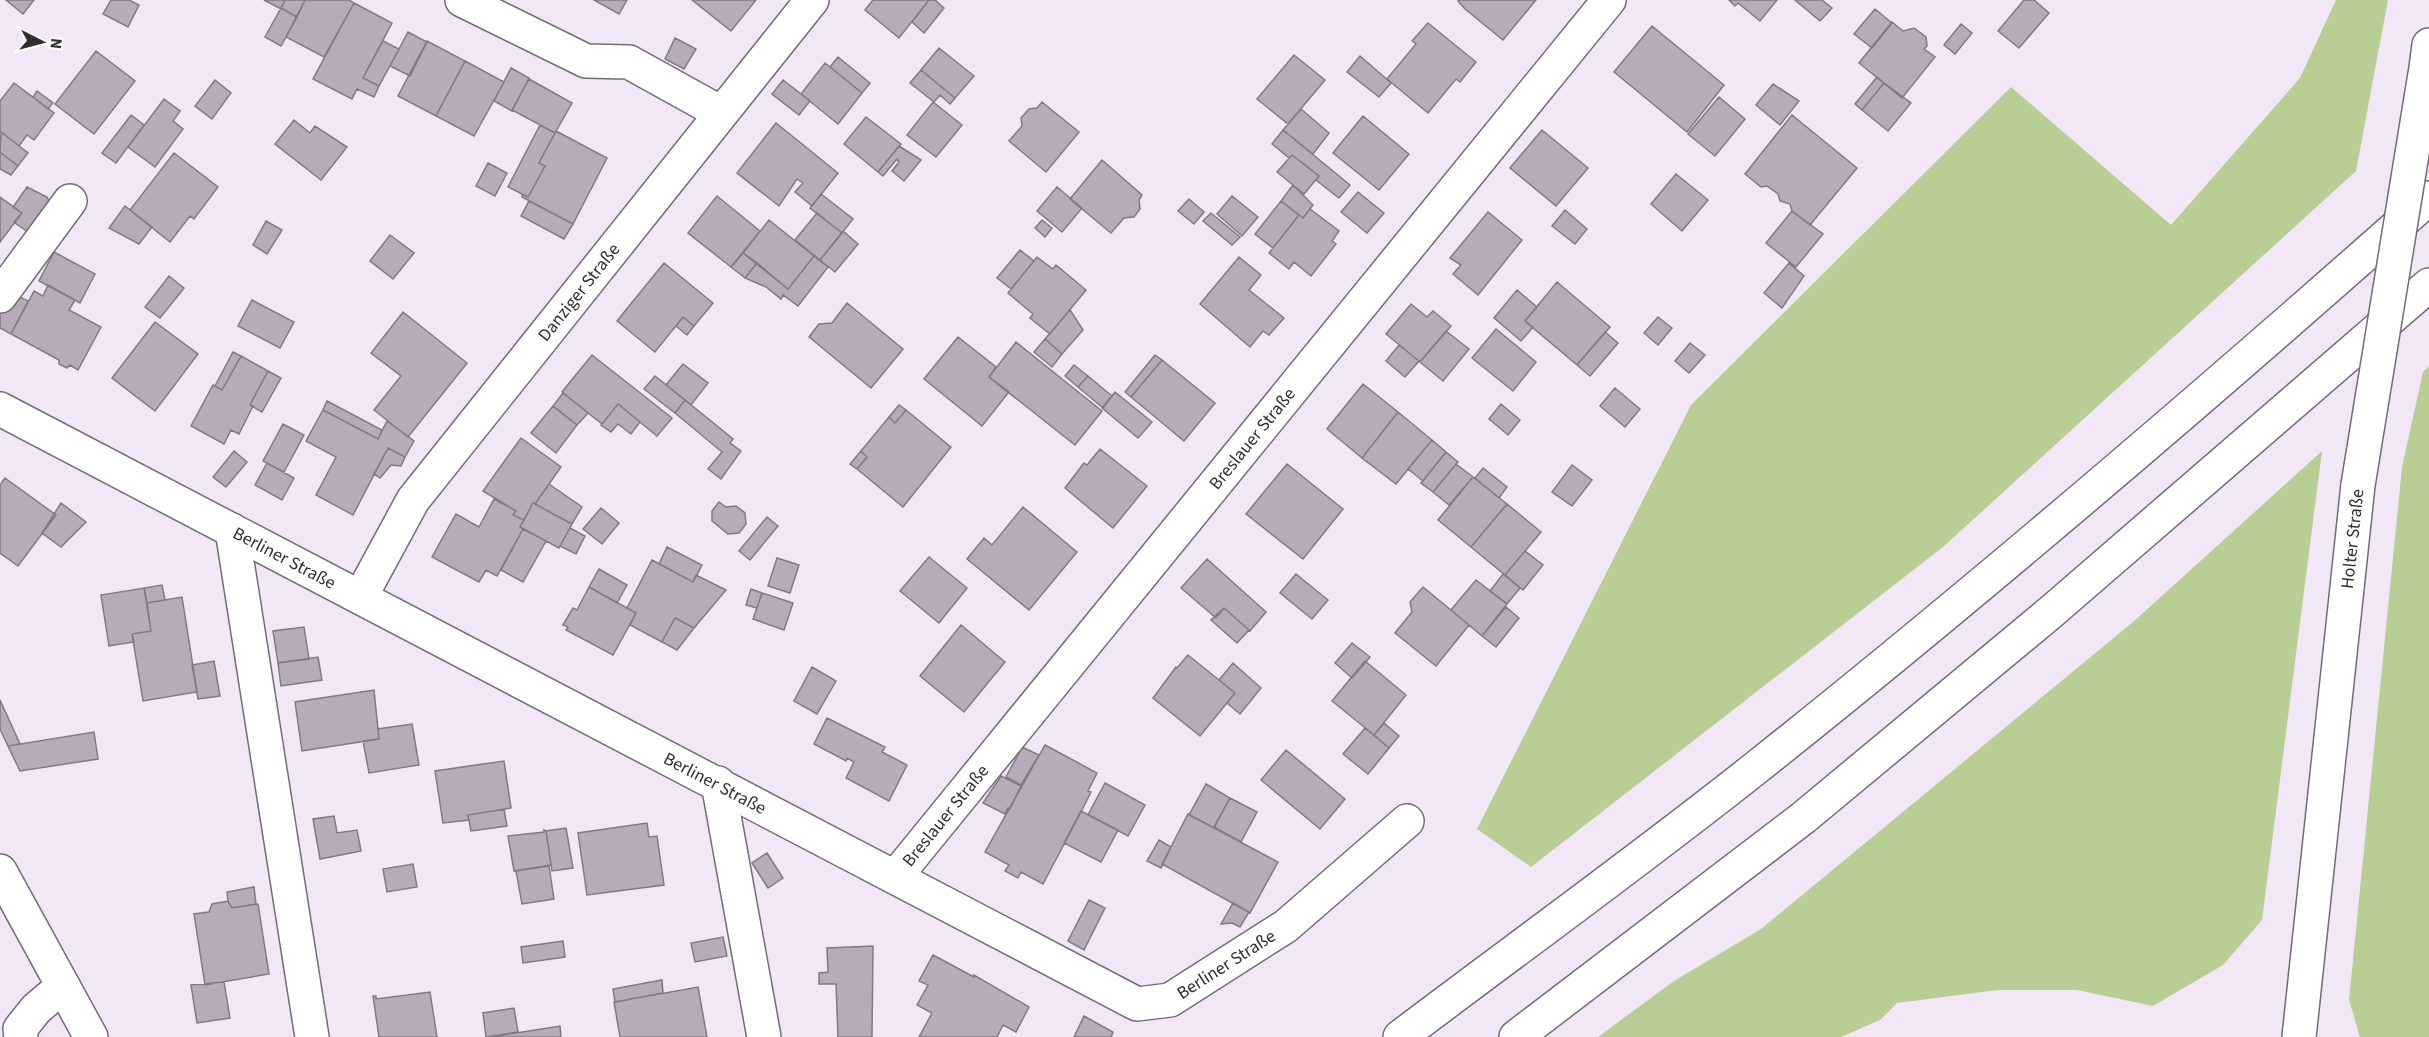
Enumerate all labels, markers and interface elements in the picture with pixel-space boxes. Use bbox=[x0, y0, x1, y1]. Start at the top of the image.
north arrow bbox=[12, 12, 72, 72]
text: N bbox=[44, 37, 67, 50]
street label: Danziger Straße bbox=[532, 238, 626, 347]
street label: Breslauer Straße bbox=[1203, 383, 1302, 495]
street label: Holter Straße bbox=[2335, 488, 2371, 590]
street label: Berliner Straße bbox=[228, 521, 340, 596]
street label: Berliner Straße bbox=[659, 746, 771, 821]
street label: Breslauer Straße bbox=[897, 759, 995, 872]
street label: Berliner Straße bbox=[1172, 924, 1281, 1006]

